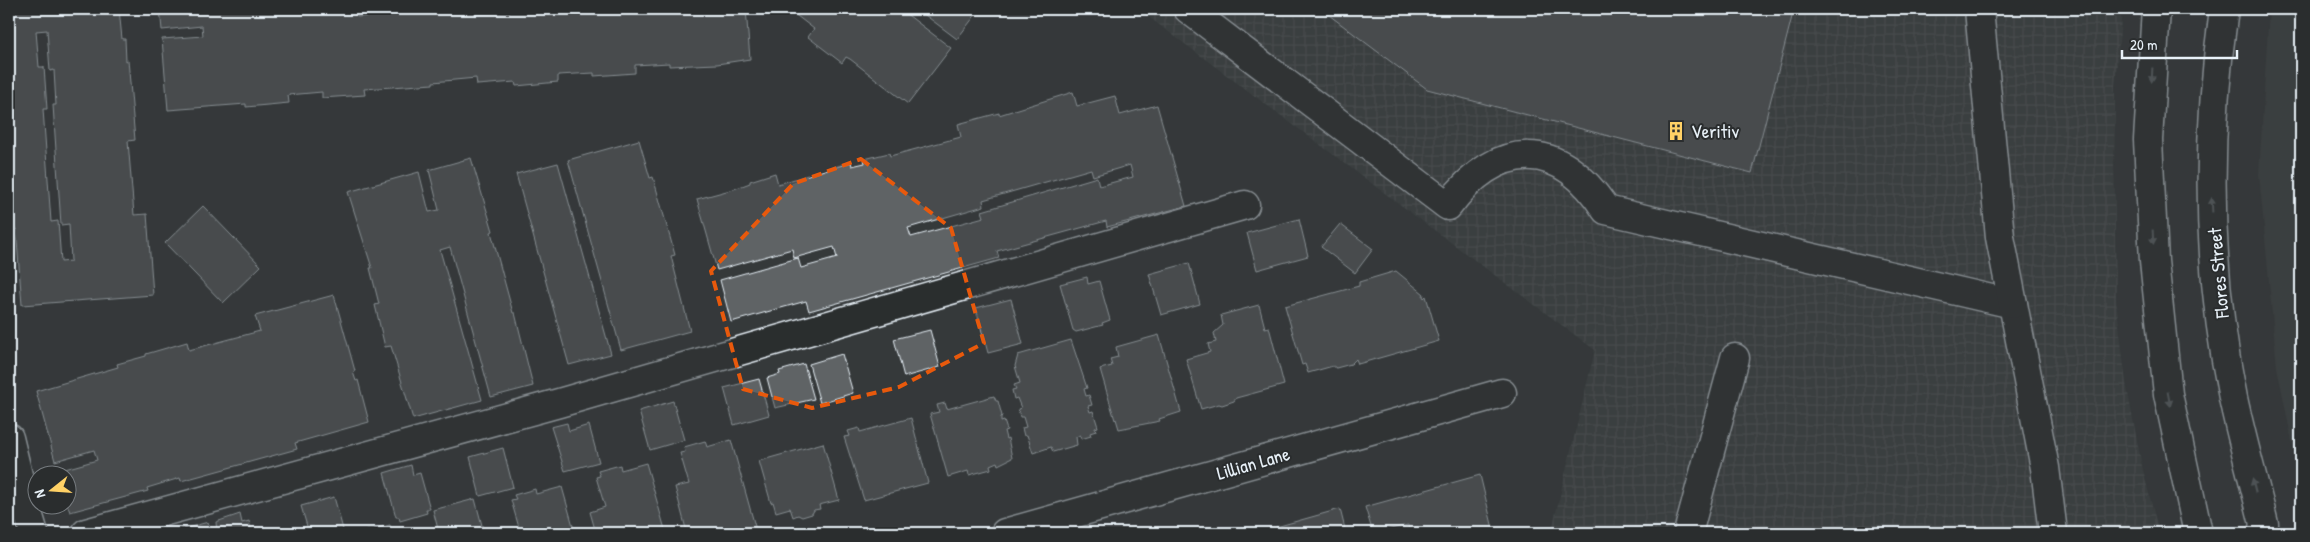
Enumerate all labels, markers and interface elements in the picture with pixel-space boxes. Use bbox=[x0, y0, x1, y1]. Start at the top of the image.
scale bar bbox=[2122, 28, 2238, 60]
text: 20 m bbox=[2130, 34, 2157, 55]
one-way arrow bbox=[2147, 67, 2155, 83]
place label: Veritiv bbox=[1691, 118, 1740, 144]
building icon: Veritiv bbox=[1665, 120, 1687, 142]
one-way arrow bbox=[2208, 196, 2216, 212]
street label: Flores Street bbox=[2201, 226, 2235, 320]
one-way arrow bbox=[2149, 229, 2157, 245]
one-way arrow bbox=[2166, 391, 2174, 407]
street label: Lillian Lane bbox=[1213, 440, 1293, 486]
north arrow bbox=[28, 464, 78, 514]
one-way arrow bbox=[2250, 478, 2258, 493]
text: N bbox=[29, 487, 49, 500]

